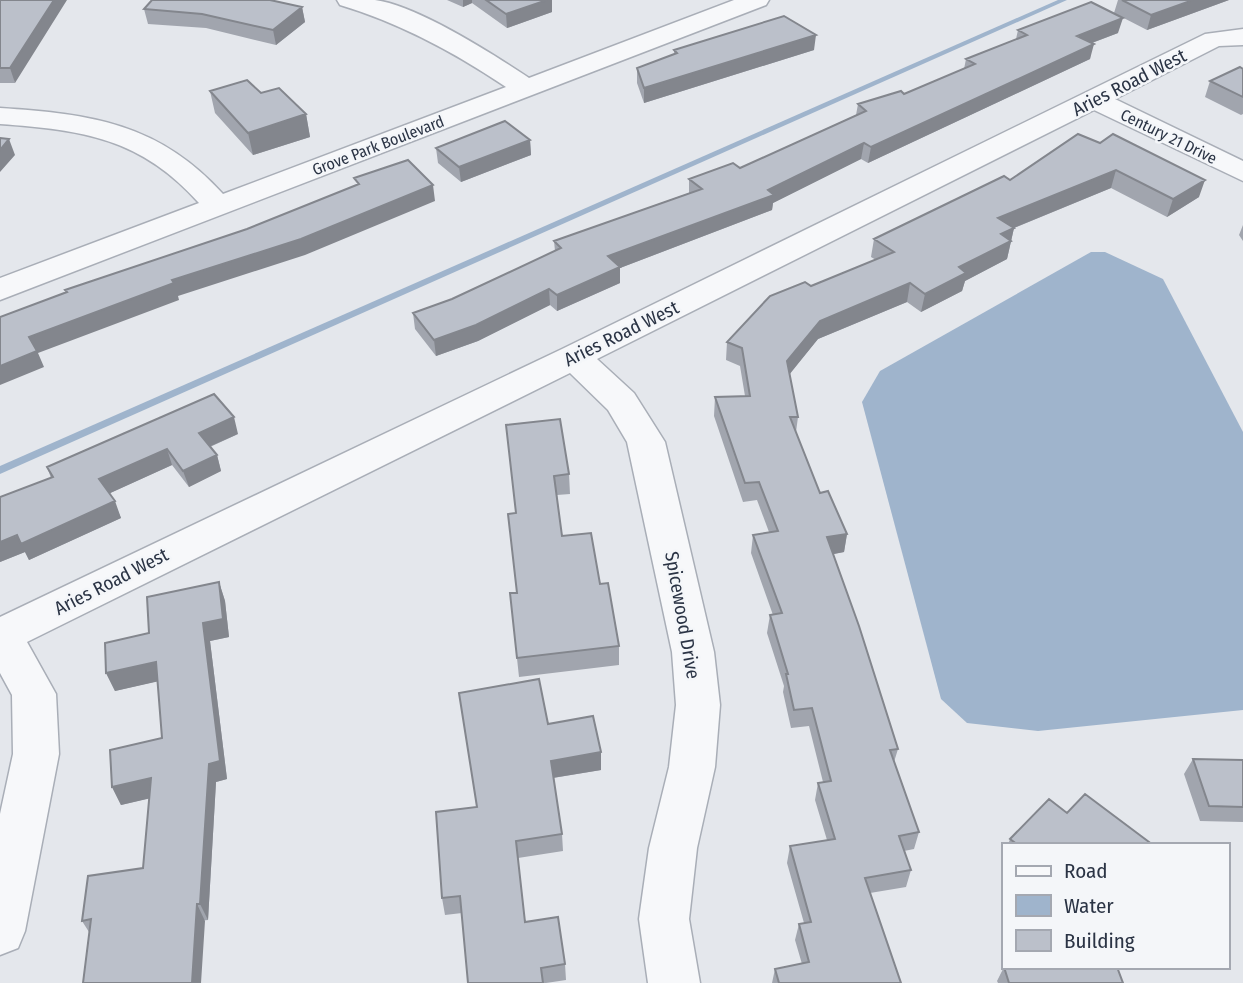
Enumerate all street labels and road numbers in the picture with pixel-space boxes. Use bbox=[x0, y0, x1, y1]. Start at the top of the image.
street label: Aries Road West bbox=[1068, 43, 1191, 121]
street label: Century 21 Drive bbox=[1118, 105, 1220, 168]
street label: Grove Park Boulevard bbox=[310, 112, 447, 179]
street label: Aries Road West bbox=[560, 295, 683, 371]
street label: Aries Road West bbox=[50, 542, 173, 620]
street label: Spicewood Drive bbox=[660, 550, 705, 681]

